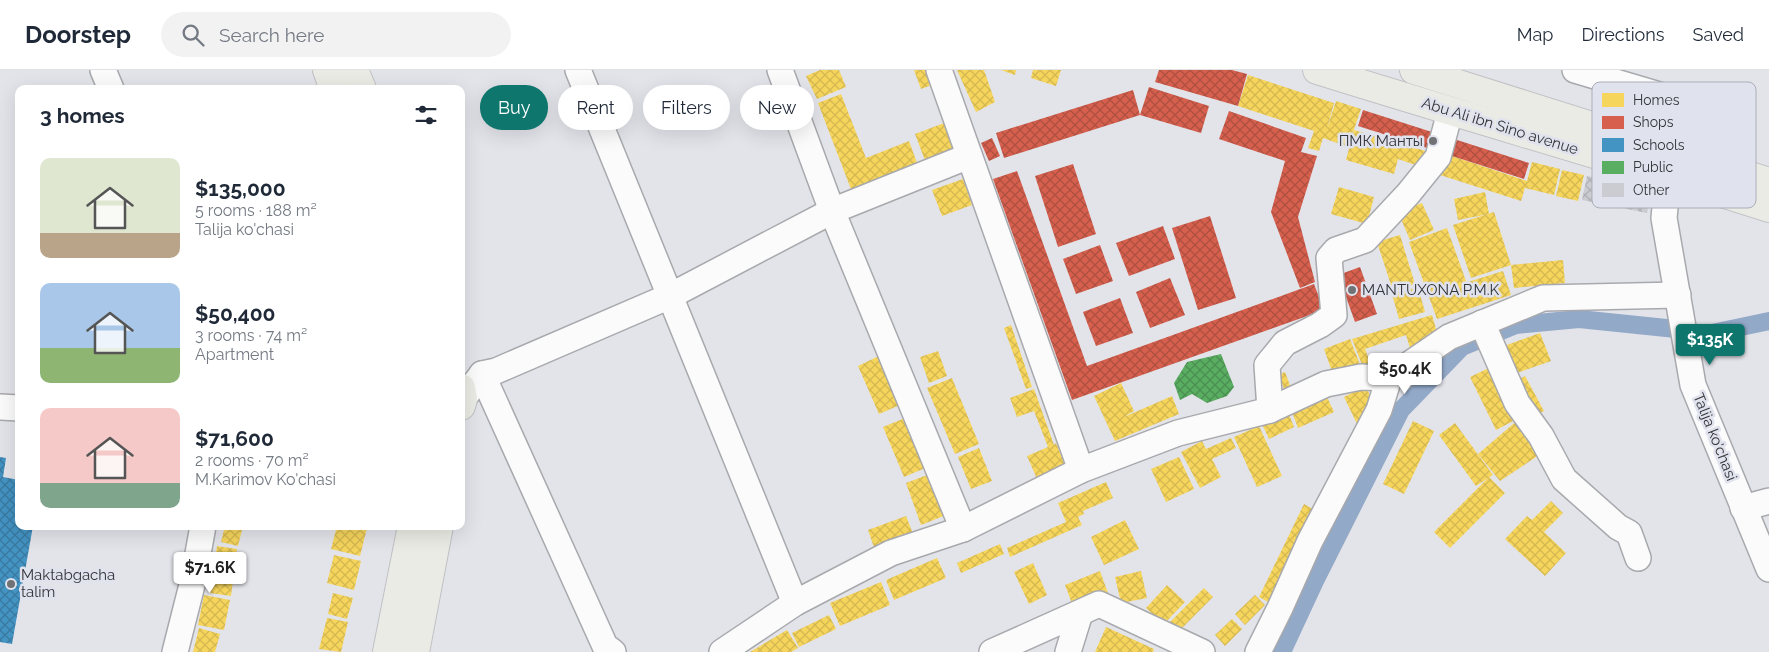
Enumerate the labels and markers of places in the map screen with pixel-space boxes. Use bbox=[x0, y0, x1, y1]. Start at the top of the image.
place label: ПМК Манты bbox=[1339, 132, 1423, 150]
marker: ПМК Манты bbox=[1427, 135, 1439, 147]
place label: MANTUXONA P.M.K bbox=[1362, 281, 1499, 299]
marker: MANTUXONA P.M.K bbox=[1346, 284, 1358, 296]
pin: $135K bbox=[1675, 324, 1745, 366]
pin: $50.4K bbox=[1364, 352, 1446, 395]
pin: $71.6K bbox=[169, 552, 251, 594]
place label: Maktabgacha talim bbox=[21, 566, 115, 601]
marker: Maktabgacha talim bbox=[5, 578, 17, 590]

